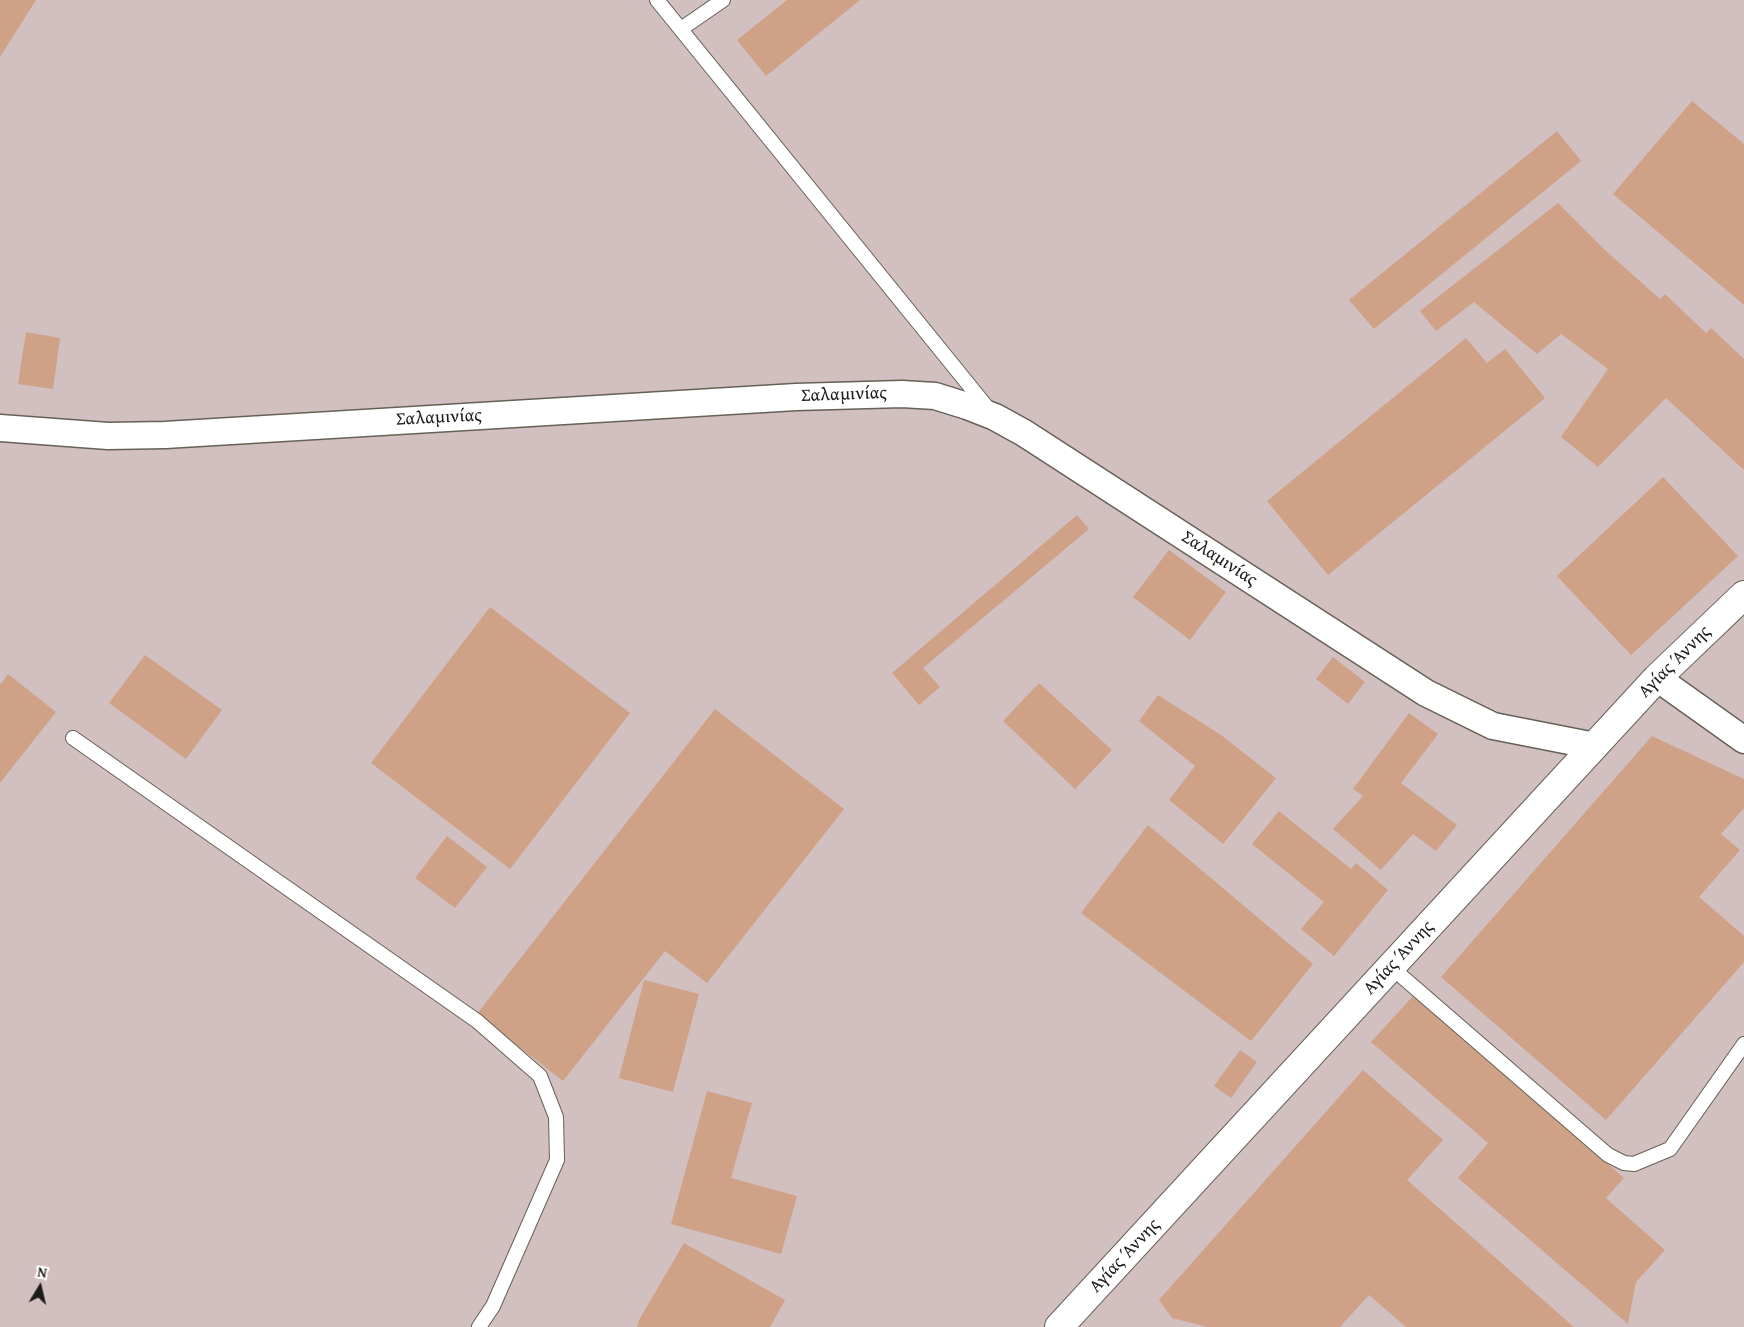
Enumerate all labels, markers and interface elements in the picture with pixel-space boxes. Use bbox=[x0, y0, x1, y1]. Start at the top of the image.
street label: Σαλαμινίας bbox=[801, 383, 887, 407]
street label: Σαλαμινίας bbox=[396, 405, 482, 431]
street label: Σαλαμινίας bbox=[1177, 527, 1261, 591]
street label: Αγίας Άννης bbox=[1634, 621, 1716, 703]
street label: Αγίας Άννης bbox=[1359, 917, 1439, 999]
street label: Αγίας Άννης bbox=[1085, 1215, 1165, 1297]
north arrow bbox=[15, 1262, 65, 1312]
text: N bbox=[36, 1262, 49, 1283]

